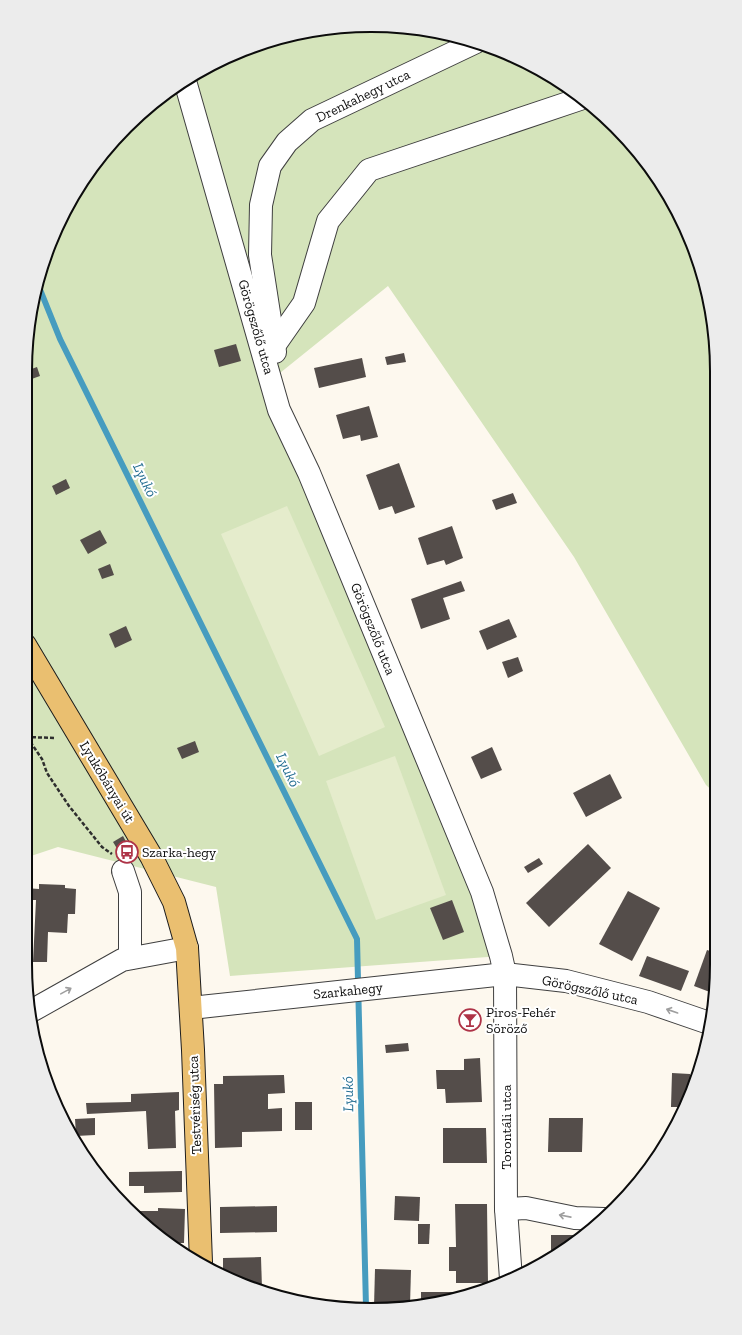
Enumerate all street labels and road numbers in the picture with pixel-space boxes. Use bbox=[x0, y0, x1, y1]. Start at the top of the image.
street label: Drenkahegy utca bbox=[313, 66, 413, 126]
street label: Görögszőlő utca bbox=[234, 278, 278, 377]
street label: Görögszőlő utca bbox=[347, 580, 399, 678]
street label: Lyukóbányai út bbox=[76, 738, 138, 827]
street label: Görögszőlő utca bbox=[540, 972, 640, 1009]
street label: Szarkahegy bbox=[312, 979, 384, 1003]
street label: Testvériség utca bbox=[185, 1055, 205, 1155]
street label: Torontáli utca bbox=[498, 1084, 515, 1170]

